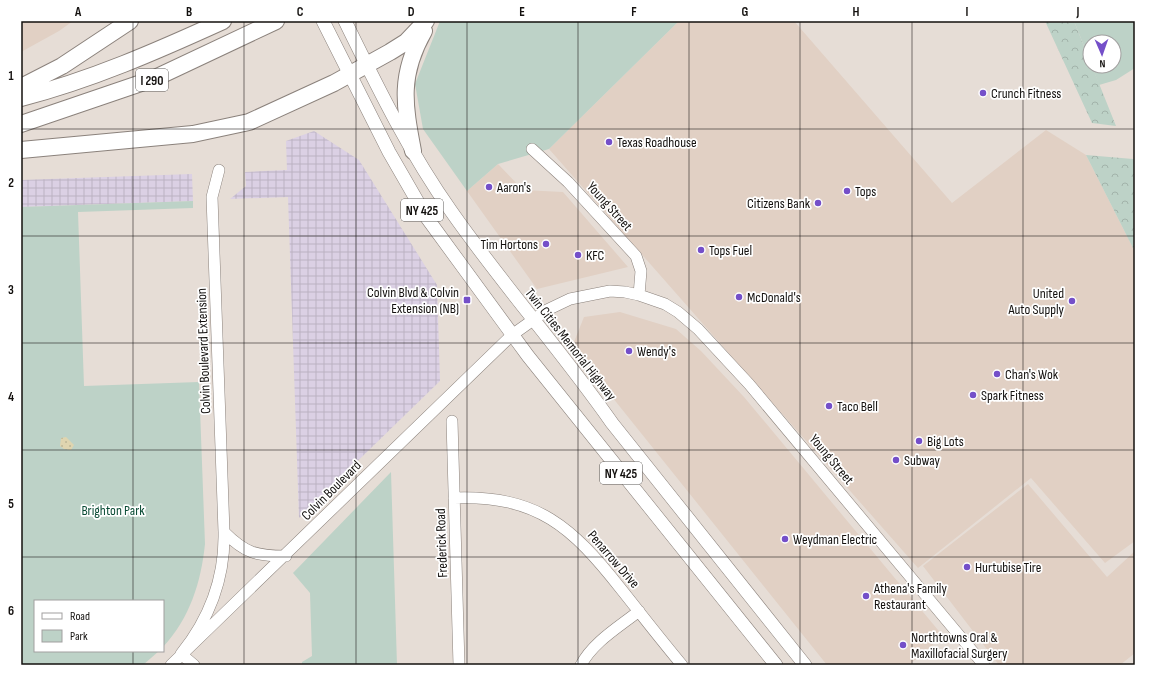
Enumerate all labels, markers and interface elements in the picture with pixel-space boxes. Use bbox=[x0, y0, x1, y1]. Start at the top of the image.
text: A bbox=[74, 4, 82, 20]
text: B bbox=[186, 4, 192, 20]
text: C bbox=[297, 4, 304, 20]
text: D bbox=[408, 4, 415, 20]
text: E bbox=[519, 4, 525, 20]
text: F bbox=[631, 4, 637, 20]
text: G bbox=[742, 4, 749, 20]
text: H bbox=[853, 4, 860, 20]
text: I bbox=[966, 4, 969, 20]
text: J bbox=[1076, 4, 1080, 20]
north arrow bbox=[1082, 34, 1122, 74]
text: N bbox=[1099, 57, 1105, 70]
text: 1 bbox=[8, 68, 14, 84]
road number: I 290 bbox=[136, 69, 168, 91]
place label: Crunch Fitness bbox=[991, 85, 1061, 102]
marker: Crunch Fitness bbox=[978, 88, 988, 98]
place label: Texas Roadhouse bbox=[617, 134, 697, 151]
marker: Texas Roadhouse bbox=[604, 137, 614, 147]
text: 2 bbox=[8, 175, 14, 191]
street label: Young Street bbox=[583, 178, 636, 234]
place label: Aaron's bbox=[496, 179, 531, 196]
marker: Aaron's bbox=[484, 182, 494, 192]
place label: Tops bbox=[855, 183, 876, 200]
marker: Tops bbox=[842, 186, 852, 196]
place label: Citizens Bank bbox=[747, 195, 811, 212]
marker: Citizens Bank bbox=[813, 198, 823, 208]
road number: NY 425 bbox=[401, 199, 443, 221]
place label: Tim Hortons bbox=[480, 236, 538, 253]
marker: Tim Hortons bbox=[541, 239, 551, 249]
place label: Tops Fuel bbox=[709, 242, 752, 259]
marker: Tops Fuel bbox=[696, 245, 706, 255]
place label: KFC bbox=[586, 247, 605, 264]
marker: KFC bbox=[573, 250, 583, 260]
text: 3 bbox=[8, 282, 14, 298]
place label: Colvin Blvd & Colvin Extension (NB) bbox=[367, 284, 459, 317]
street label: Twin Cities Memorial Highway bbox=[521, 285, 620, 404]
place label: United Auto Supply bbox=[1008, 285, 1065, 318]
street label: Colvin Boulevard Extension bbox=[193, 288, 214, 414]
place label: McDonald's bbox=[747, 289, 801, 306]
marker: McDonald's bbox=[734, 292, 744, 302]
marker: Colvin Blvd & Colvin Extension (NB) bbox=[462, 295, 472, 305]
marker: United Auto Supply bbox=[1067, 296, 1077, 306]
place label: Wendy's bbox=[637, 343, 676, 360]
marker: Wendy's bbox=[624, 346, 634, 356]
place label: Chan's Wok bbox=[1005, 366, 1059, 383]
marker: Chan's Wok bbox=[992, 369, 1002, 379]
place label: Spark Fitness bbox=[981, 387, 1044, 404]
text: 4 bbox=[8, 389, 14, 405]
marker: Spark Fitness bbox=[968, 390, 978, 400]
place label: Taco Bell bbox=[837, 398, 878, 415]
marker: Taco Bell bbox=[824, 401, 834, 411]
street label: Young Street bbox=[806, 431, 857, 488]
place label: Big Lots bbox=[927, 433, 964, 450]
marker: Big Lots bbox=[914, 436, 924, 446]
place label: Subway bbox=[904, 452, 941, 469]
marker: Subway bbox=[891, 455, 901, 465]
street label: Colvin Boulevard bbox=[298, 457, 365, 524]
road number: NY 425 bbox=[600, 462, 642, 484]
text: 5 bbox=[8, 496, 14, 512]
park label: Brighton Park bbox=[81, 502, 145, 519]
street label: Frederick Road bbox=[432, 508, 451, 578]
street label: Penarrow Drive bbox=[584, 527, 643, 592]
place label: Weydman Electric bbox=[793, 531, 877, 548]
marker: Weydman Electric bbox=[780, 534, 790, 544]
place label: Hurtubise Tire bbox=[975, 559, 1041, 576]
marker: Hurtubise Tire bbox=[962, 562, 972, 572]
place label: Athena's Family Restaurant bbox=[873, 580, 947, 613]
marker: Athena's Family Restaurant bbox=[861, 591, 871, 601]
legend bbox=[34, 600, 164, 652]
text: 6 bbox=[8, 603, 14, 619]
text: Road bbox=[70, 609, 90, 624]
text: Park bbox=[70, 629, 88, 644]
place label: Northtowns Oral & Maxillofacial Surgery bbox=[911, 629, 1008, 662]
marker: Northtowns Oral & Maxillofacial Surgery bbox=[898, 640, 908, 650]

